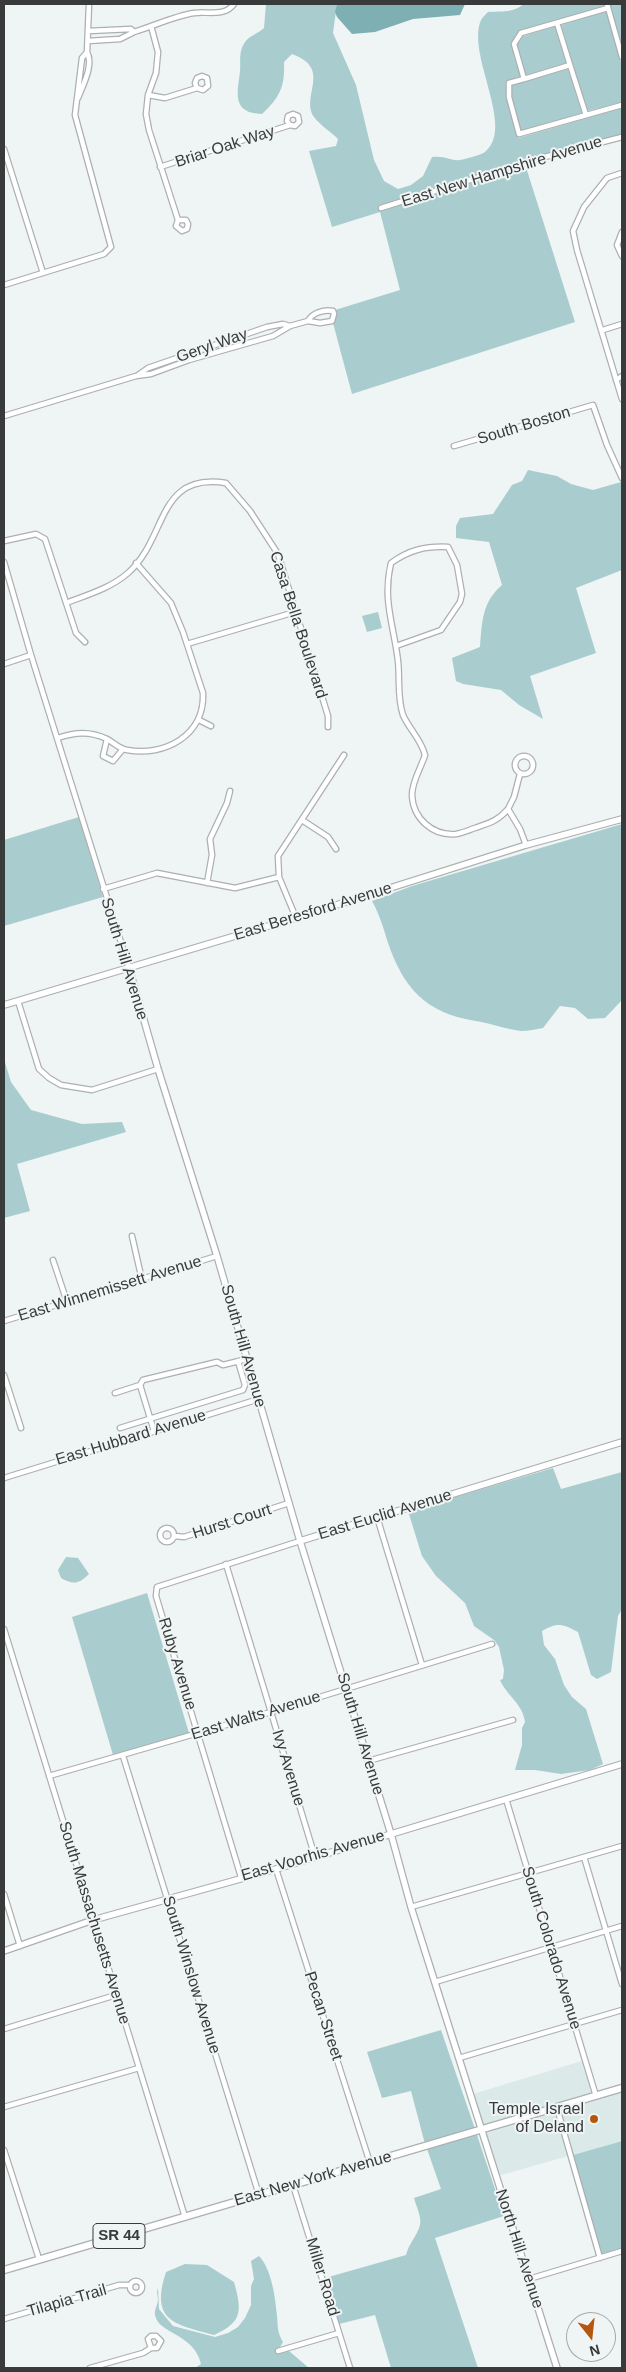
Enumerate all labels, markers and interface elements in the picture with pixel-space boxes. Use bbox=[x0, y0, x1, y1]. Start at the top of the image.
street label: Briar Oak Way bbox=[173, 122, 277, 172]
street label: East New Hampshire Avenue bbox=[399, 132, 605, 212]
street label: Geryl Way bbox=[174, 325, 250, 367]
street label: South Boston bbox=[475, 403, 573, 449]
street label: Casa Bella Boulevard bbox=[265, 549, 331, 701]
street label: East Beresford Avenue bbox=[232, 879, 394, 945]
street label: South Hill Avenue bbox=[96, 896, 152, 1022]
street label: East Winnemissett Avenue bbox=[16, 1252, 204, 1326]
street label: South Hill Avenue bbox=[216, 1282, 270, 1410]
street label: East Hubbard Avenue bbox=[53, 1406, 209, 1470]
street label: East Euclid Avenue bbox=[316, 1486, 454, 1544]
street label: Hurst Court bbox=[190, 1500, 274, 1544]
street label: Ruby Avenue bbox=[154, 1615, 200, 1713]
street label: South Hill Avenue bbox=[332, 1671, 388, 1797]
street label: East Walts Avenue bbox=[189, 1687, 323, 1745]
street label: Ivy Avenue bbox=[267, 1727, 309, 1809]
street label: South Massachusetts Avenue bbox=[54, 1819, 134, 2027]
street label: East Voorhis Avenue bbox=[239, 1826, 387, 1886]
street label: South Colorado Avenue bbox=[517, 1864, 585, 2032]
street label: South Winslow Avenue bbox=[158, 1894, 224, 2056]
street label: Pecan Street bbox=[300, 1969, 346, 2063]
place label: Temple Israel of Deland bbox=[489, 2100, 584, 2138]
marker: Temple Israel of Deland bbox=[588, 2113, 600, 2125]
street label: East New York Avenue bbox=[232, 2147, 394, 2211]
street label: North Hill Avenue bbox=[491, 2187, 547, 2311]
road number: SR 44 bbox=[93, 2224, 145, 2248]
street label: Miller Road bbox=[301, 2236, 343, 2318]
street label: Tilapia Trail bbox=[25, 2281, 109, 2321]
north arrow bbox=[566, 2312, 616, 2362]
text: N bbox=[588, 2341, 602, 2360]

